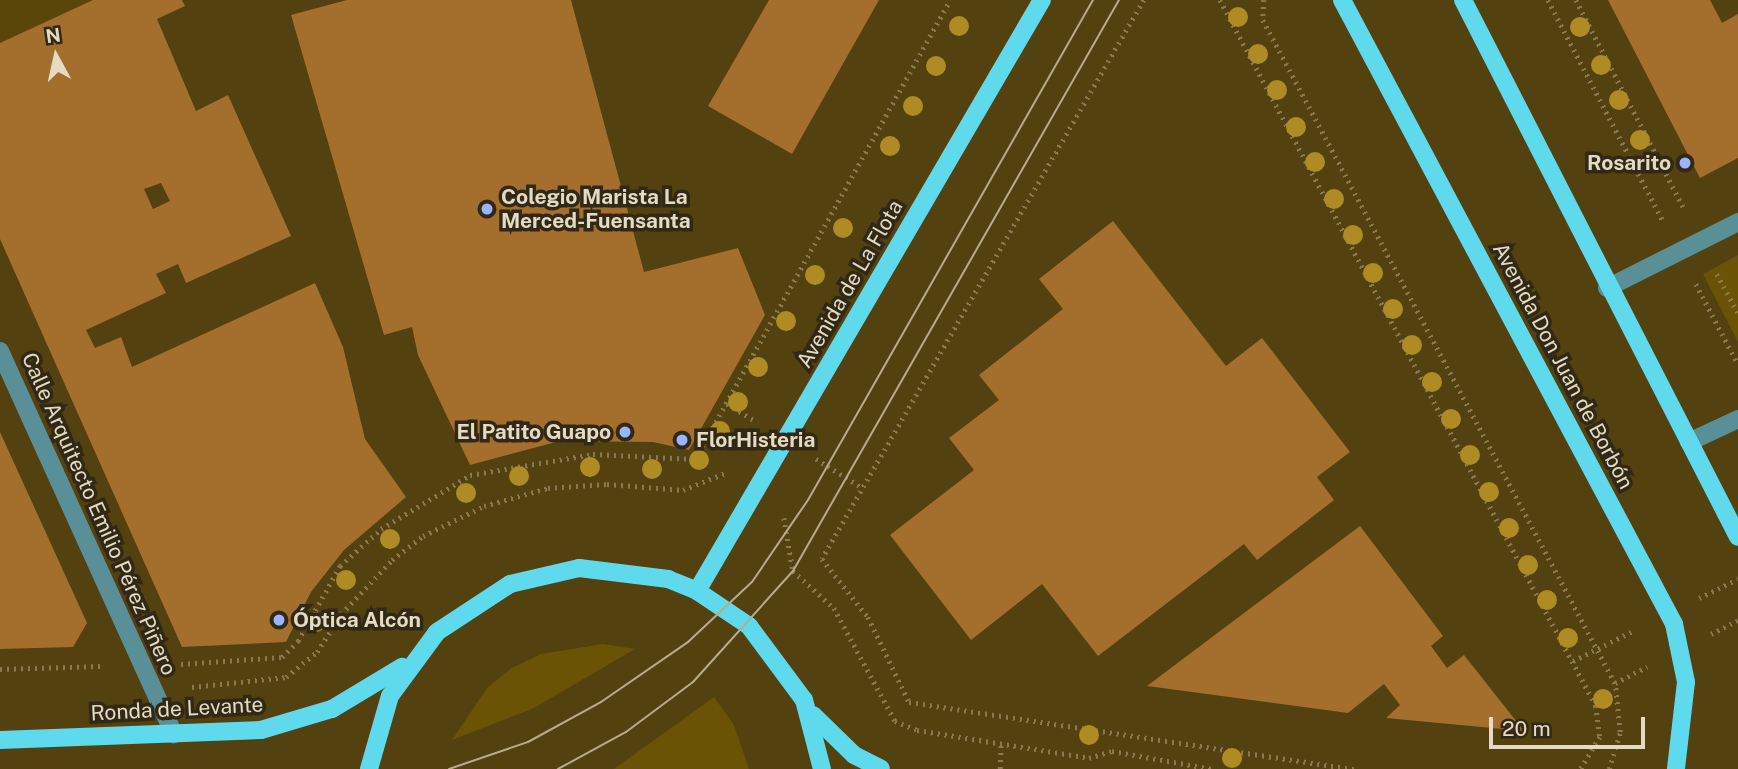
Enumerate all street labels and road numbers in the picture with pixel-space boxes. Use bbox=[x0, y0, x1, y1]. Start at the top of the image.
street label: Avenida de La Flota bbox=[792, 195, 908, 373]
street label: Avenida Don Juan de Borbón bbox=[1487, 238, 1639, 494]
street label: Calle Arquitecto Emilio Pérez Piñero bbox=[16, 349, 182, 679]
street label: Ronda de Levante bbox=[90, 692, 264, 726]

